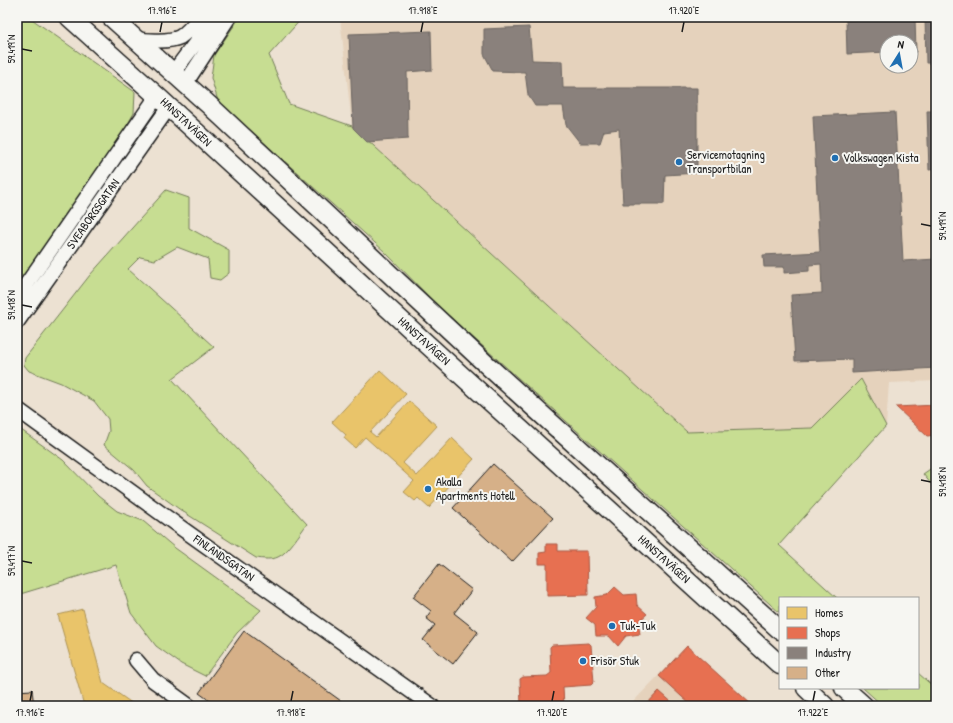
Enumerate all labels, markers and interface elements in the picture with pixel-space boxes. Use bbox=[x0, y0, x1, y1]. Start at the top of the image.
text: 17.916°E bbox=[148, 4, 177, 17]
text: 17.918°E bbox=[408, 4, 438, 17]
text: 17.920°E bbox=[669, 4, 700, 17]
north arrow bbox=[879, 34, 919, 74]
text: 59.419°N bbox=[5, 35, 18, 63]
text: N bbox=[897, 37, 905, 52]
street label: HANSTAVÄGEN bbox=[157, 93, 216, 150]
place label: Servicemotagning Transportbilan bbox=[687, 146, 765, 177]
place label: Volkswagen Kista bbox=[843, 149, 919, 166]
marker: Volkswagen Kista bbox=[830, 153, 840, 163]
marker: Servicemotagning Transportbilan bbox=[674, 157, 684, 167]
street label: SVEABORGSGATAN bbox=[62, 175, 123, 252]
text: 59.419°N bbox=[936, 212, 949, 240]
text: 59.418°N bbox=[5, 290, 18, 320]
street label: HANSTAVÄGEN bbox=[395, 313, 454, 369]
text: 59.418°N bbox=[936, 467, 949, 497]
place label: Akalla Apartments Hotell bbox=[436, 473, 516, 504]
marker: Akalla Apartments Hotell bbox=[423, 484, 433, 494]
street label: FINLANDSGATAN bbox=[189, 530, 258, 585]
street label: HANSTAVÄGEN bbox=[635, 531, 694, 587]
text: 59.417°N bbox=[5, 546, 18, 576]
legend bbox=[779, 597, 919, 689]
text: Homes bbox=[815, 604, 843, 621]
place label: Tuk-Tuk bbox=[620, 617, 656, 634]
marker: Tuk-Tuk bbox=[607, 621, 617, 631]
text: Shops bbox=[815, 624, 841, 641]
text: Industry bbox=[815, 644, 851, 661]
place label: Frisör Stuk bbox=[590, 652, 639, 669]
marker: Frisör Stuk bbox=[578, 656, 588, 666]
text: Other bbox=[815, 664, 841, 681]
text: 17.916°E bbox=[16, 706, 45, 719]
text: 17.918°E bbox=[276, 706, 306, 719]
text: 17.920°E bbox=[537, 706, 568, 719]
text: 17.922°E bbox=[798, 706, 829, 719]

